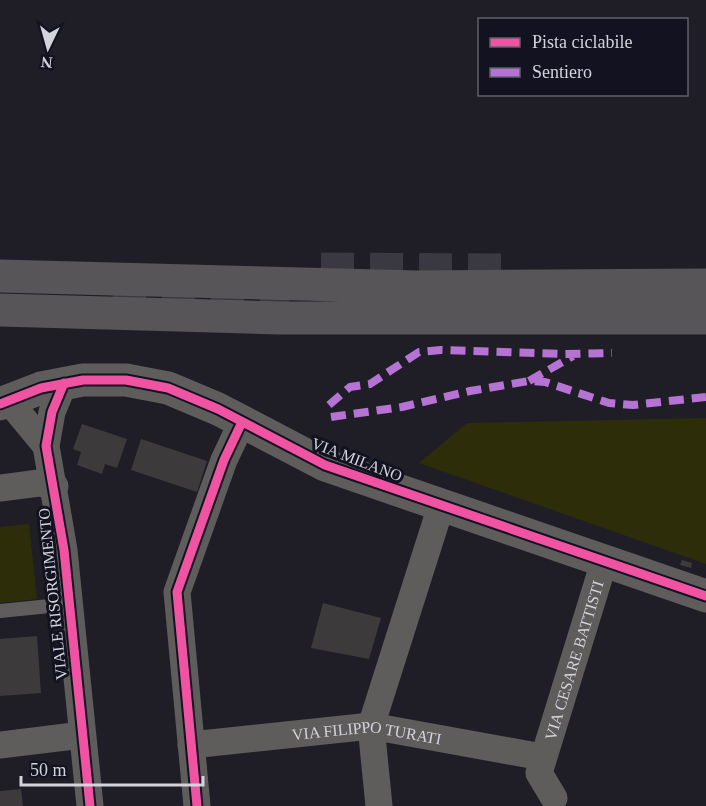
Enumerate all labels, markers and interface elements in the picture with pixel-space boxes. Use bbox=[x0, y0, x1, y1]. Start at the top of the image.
north arrow bbox=[18, 18, 78, 78]
legend bbox=[478, 18, 688, 96]
text: Pista ciclabile bbox=[532, 32, 632, 52]
text: N bbox=[40, 53, 53, 71]
text: Sentiero bbox=[532, 62, 592, 82]
street label: VIA MILANO bbox=[309, 434, 404, 485]
street label: VIALE RISORGIMENTO bbox=[35, 507, 70, 681]
street label: VIA CESARE BATTISTI bbox=[542, 579, 607, 742]
street label: VIA FILIPPO TURATI bbox=[291, 718, 443, 748]
scale bar bbox=[21, 749, 202, 787]
text: 50 m bbox=[30, 760, 67, 780]

